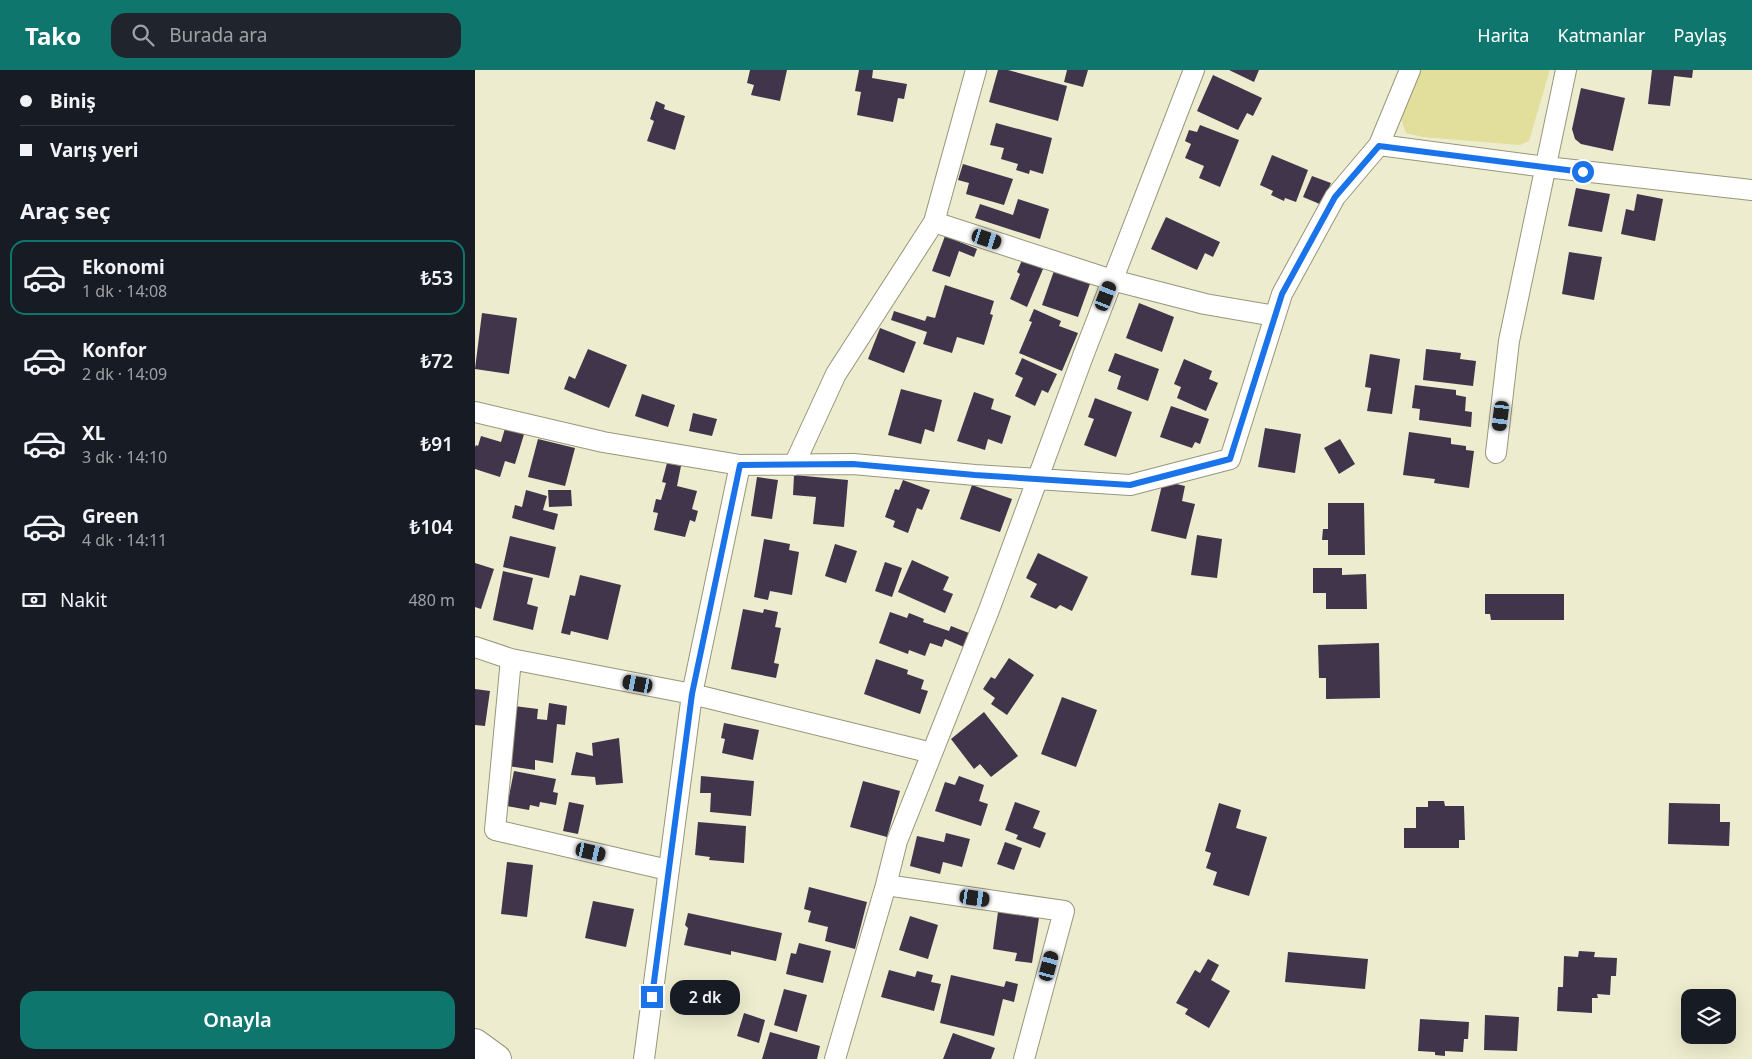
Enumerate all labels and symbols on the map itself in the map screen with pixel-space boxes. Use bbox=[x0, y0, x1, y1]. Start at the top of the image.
route start bbox=[1572, 161, 1594, 183]
car bbox=[970, 227, 1003, 251]
car bbox=[1093, 279, 1118, 313]
car bbox=[1491, 400, 1510, 432]
car bbox=[621, 674, 654, 694]
car bbox=[574, 841, 607, 863]
car bbox=[959, 888, 990, 908]
car bbox=[1037, 950, 1060, 982]
callout: 2 dk bbox=[669, 980, 739, 1014]
route end bbox=[641, 986, 663, 1008]

